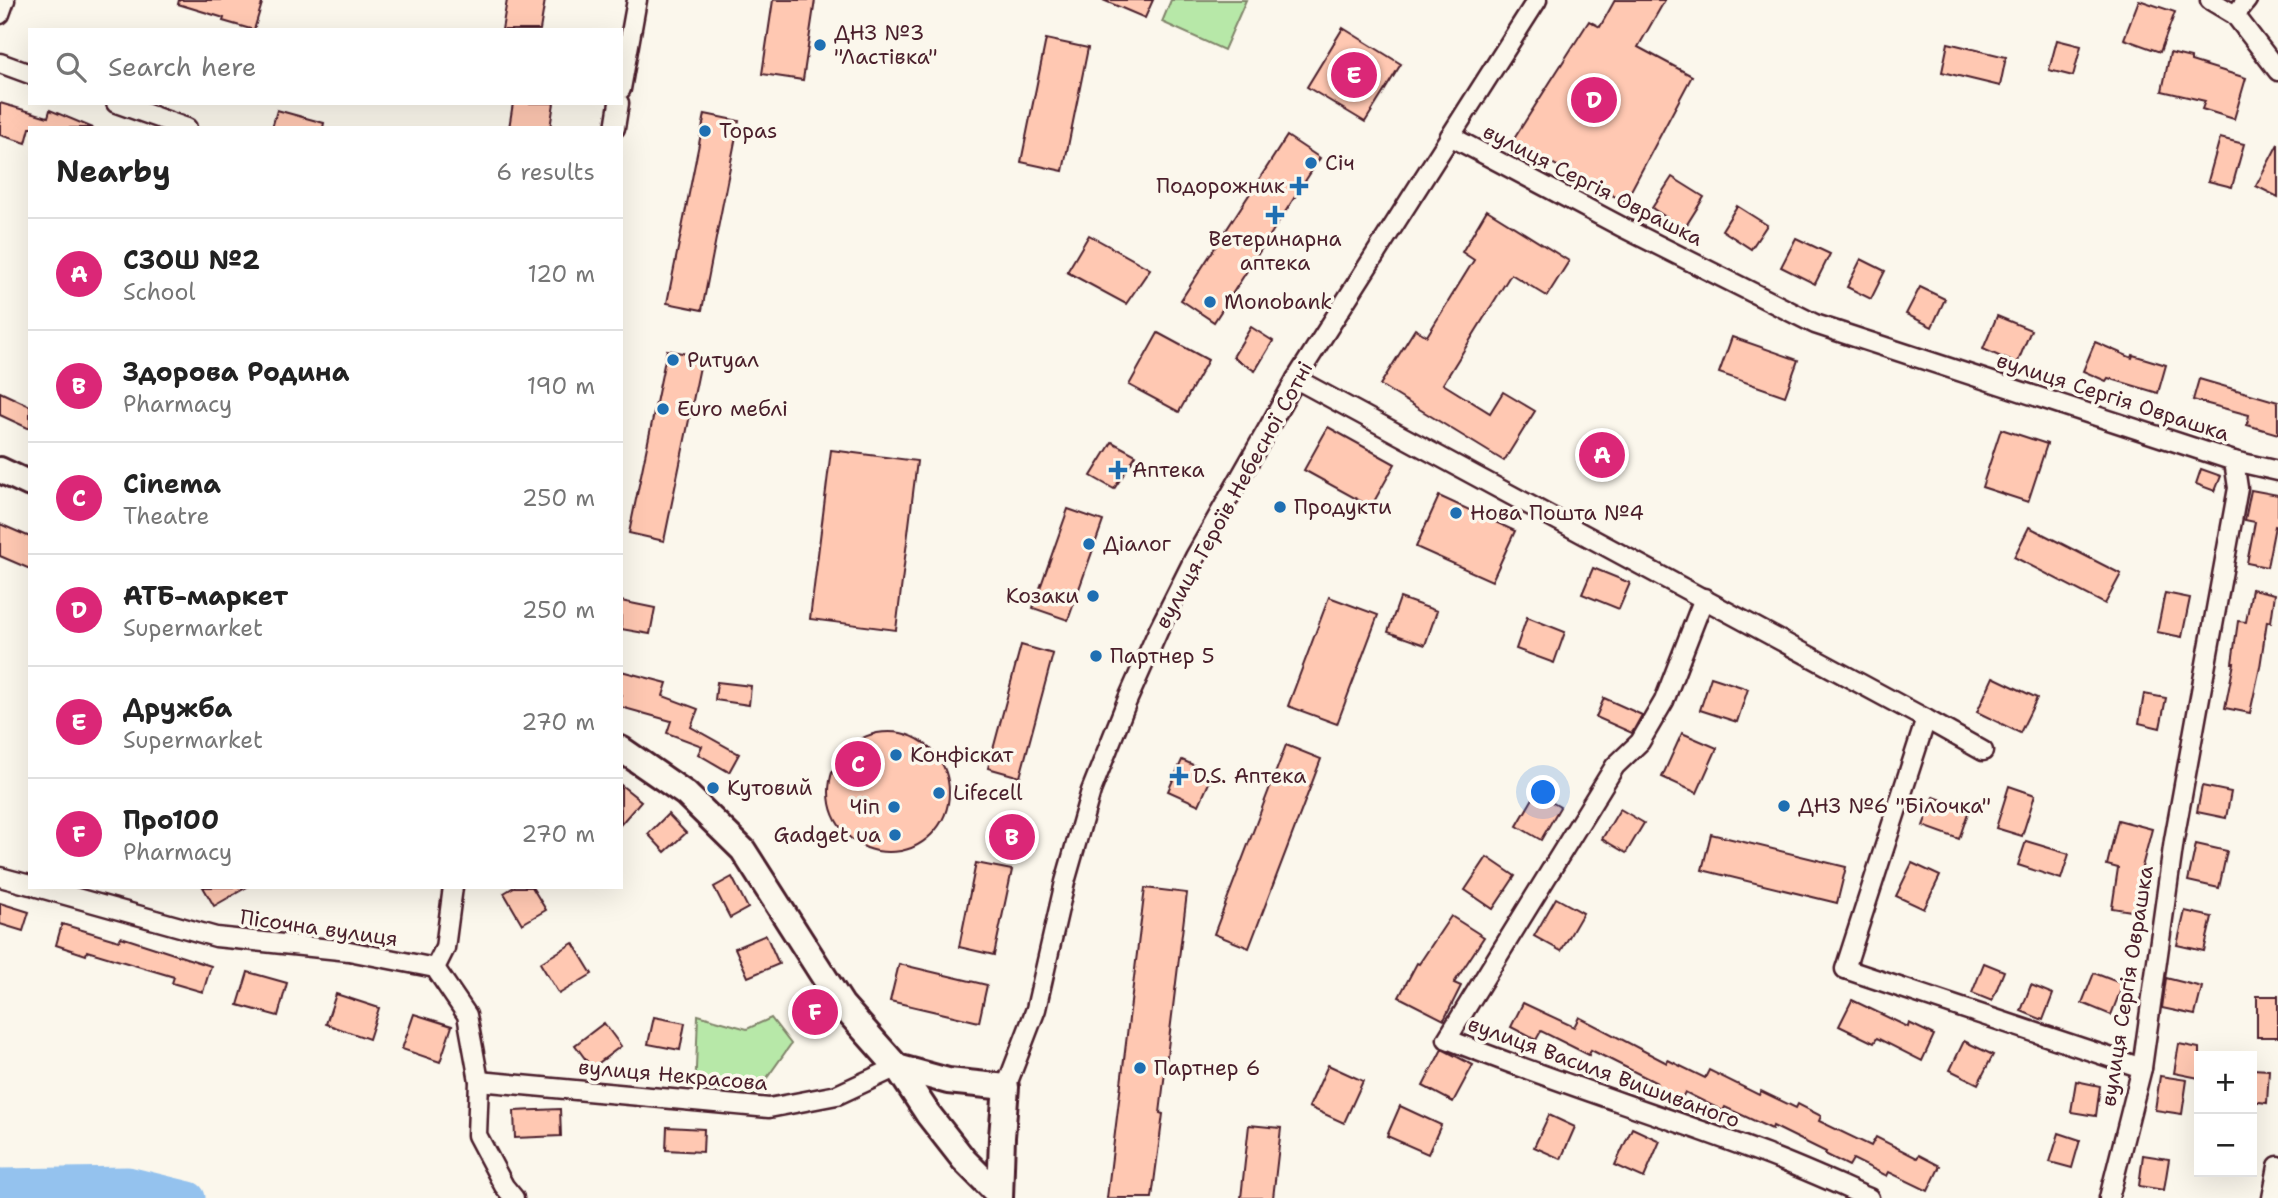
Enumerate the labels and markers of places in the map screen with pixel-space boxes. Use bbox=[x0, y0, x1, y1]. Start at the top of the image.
place label: ДНЗ №3 "Ластівка" bbox=[834, 19, 938, 71]
marker: ДНЗ №3 "Ластівка" bbox=[812, 37, 828, 53]
pin: E bbox=[1331, 49, 1377, 101]
pin: D bbox=[1571, 74, 1617, 126]
place label: Topas bbox=[719, 117, 778, 145]
marker: Topas bbox=[697, 123, 713, 139]
place label: Січ bbox=[1325, 149, 1355, 177]
marker: Січ bbox=[1303, 155, 1319, 171]
place label: Подорожник bbox=[1156, 172, 1285, 200]
marker: Подорожник bbox=[1291, 178, 1307, 194]
marker: Ветеринарна аптека bbox=[1267, 207, 1283, 223]
place label: Ветеринарна аптека bbox=[1208, 225, 1342, 277]
place label: Monobank bbox=[1224, 288, 1332, 316]
marker: Monobank bbox=[1202, 294, 1218, 310]
place label: Ритуал bbox=[687, 346, 759, 374]
marker: Ритуал bbox=[665, 352, 681, 368]
place label: Euro меблі bbox=[677, 395, 788, 423]
marker: Euro меблі bbox=[655, 401, 671, 417]
pin: A bbox=[1579, 429, 1625, 481]
place label: Аптека bbox=[1132, 456, 1205, 484]
marker: Аптека bbox=[1110, 462, 1126, 478]
place label: Продукти bbox=[1294, 493, 1392, 521]
marker: Продукти bbox=[1272, 499, 1288, 515]
place label: Нова Пошта №4 bbox=[1470, 499, 1644, 527]
marker: Нова Пошта №4 bbox=[1448, 505, 1464, 521]
place label: Діалог bbox=[1103, 530, 1172, 558]
marker: Діалог bbox=[1081, 536, 1097, 552]
place label: Козаки bbox=[1006, 582, 1079, 610]
marker: Козаки bbox=[1085, 588, 1101, 604]
place label: Партнер 5 bbox=[1110, 642, 1215, 670]
marker: Партнер 5 bbox=[1088, 648, 1104, 664]
pin: C bbox=[835, 738, 881, 790]
place label: Конфіскат bbox=[910, 741, 1014, 769]
marker: Конфіскат bbox=[888, 747, 904, 763]
place label: D.S. Аптека bbox=[1193, 762, 1306, 790]
marker: D.S. Аптека bbox=[1171, 768, 1187, 784]
place label: Кутовий bbox=[727, 774, 813, 802]
place label: Lifecell bbox=[953, 779, 1023, 807]
marker: Кутовий bbox=[705, 780, 721, 796]
marker: Lifecell bbox=[931, 785, 947, 801]
place label: ДНЗ №6 "Білочка" bbox=[1798, 792, 1991, 820]
place label: Чіп bbox=[849, 793, 880, 821]
marker: ДНЗ №6 "Білочка" bbox=[1776, 798, 1792, 814]
marker: Чіп bbox=[886, 799, 902, 815]
pin: B bbox=[989, 811, 1035, 863]
place label: Gadget ua bbox=[773, 821, 881, 849]
marker: Gadget ua bbox=[887, 827, 903, 843]
pin: F bbox=[792, 986, 838, 1038]
place label: Партнер 6 bbox=[1154, 1054, 1260, 1082]
marker: Партнер 6 bbox=[1132, 1060, 1148, 1076]

